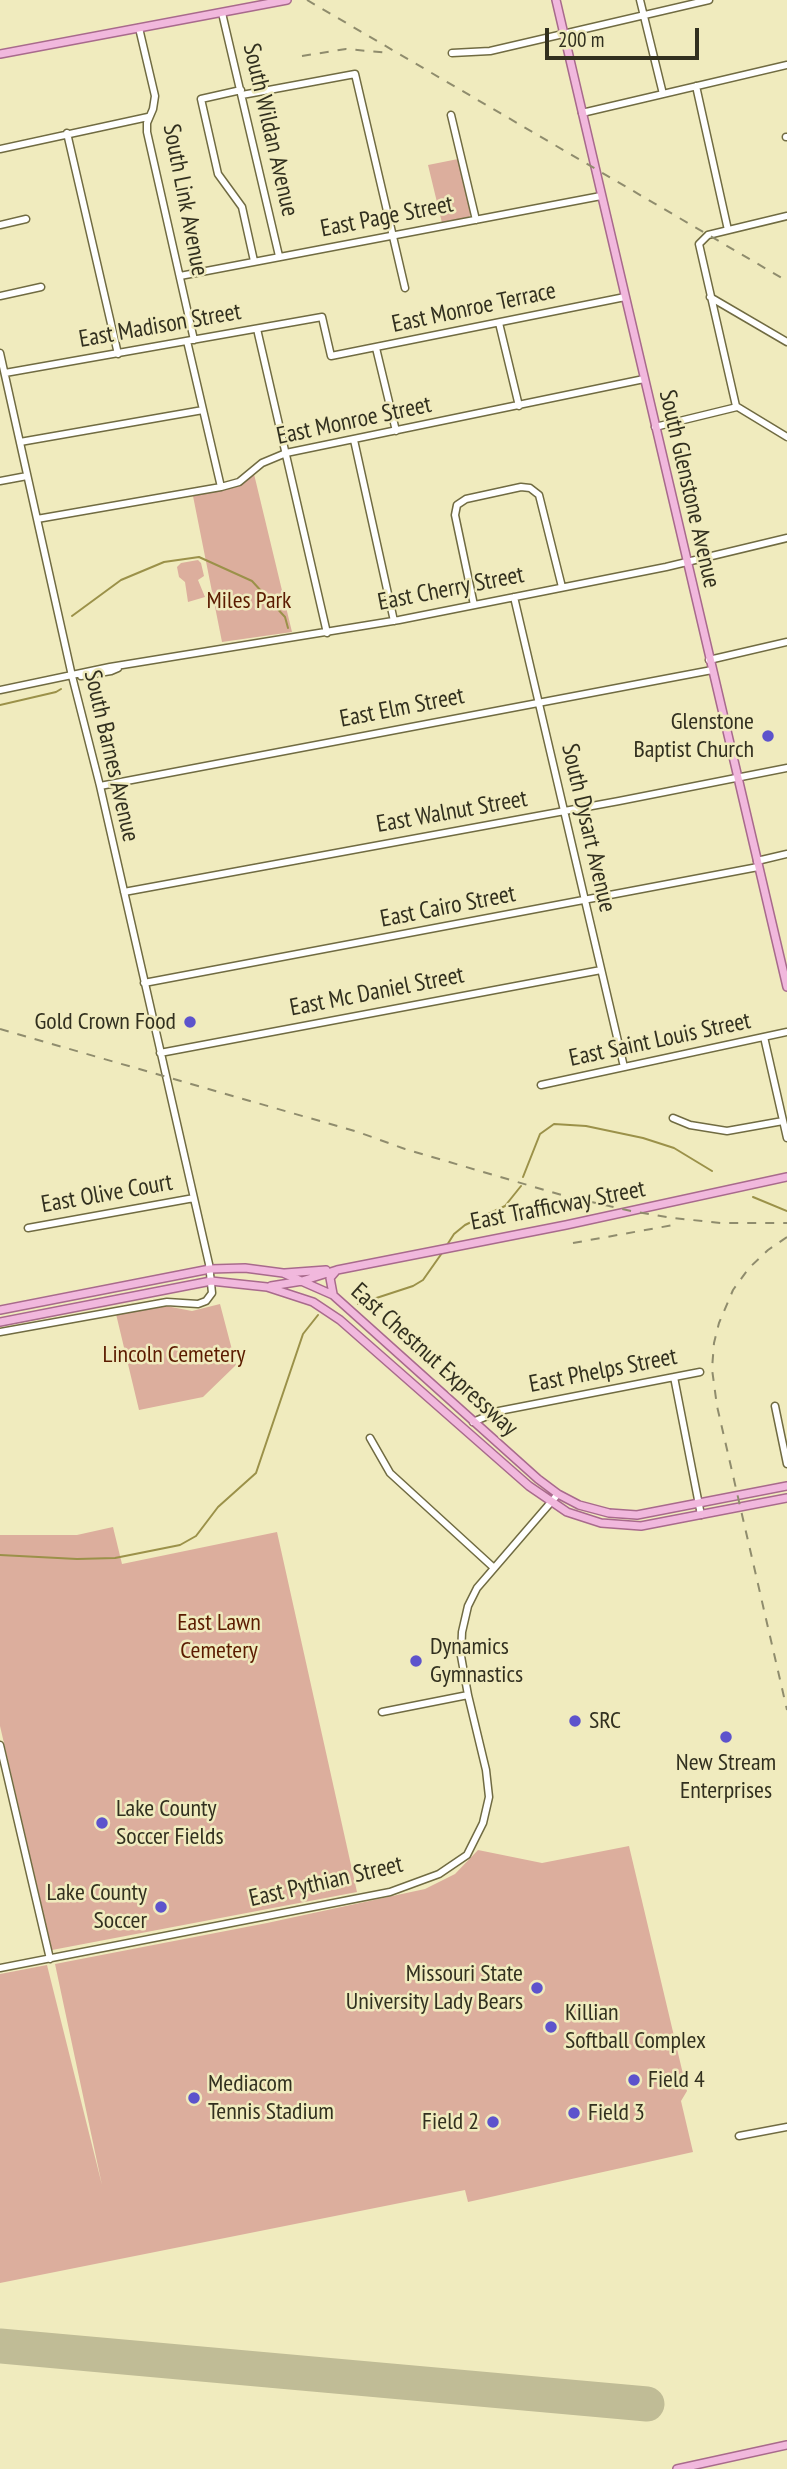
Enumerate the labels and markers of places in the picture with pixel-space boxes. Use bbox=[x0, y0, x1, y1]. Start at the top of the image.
place label: Glenstone Baptist Church bbox=[633, 708, 754, 764]
marker: Glenstone Baptist Church bbox=[760, 728, 776, 744]
place label: Gold Crown Food bbox=[35, 1008, 176, 1036]
marker: Gold Crown Food bbox=[182, 1014, 198, 1030]
place label: Dynamics Gymnastics bbox=[430, 1633, 523, 1689]
marker: Dynamics Gymnastics bbox=[408, 1653, 424, 1669]
place label: SRC bbox=[589, 1707, 621, 1735]
marker: SRC bbox=[567, 1713, 583, 1729]
marker: New Stream Enterprises bbox=[718, 1729, 734, 1745]
place label: New Stream Enterprises bbox=[676, 1749, 776, 1805]
place label: Lake County Soccer Fields bbox=[116, 1795, 224, 1851]
marker: Lake County Soccer Fields bbox=[94, 1815, 110, 1831]
place label: Lake County Soccer bbox=[47, 1879, 147, 1935]
marker: Lake County Soccer bbox=[153, 1899, 169, 1915]
place label: Missouri State University Lady Bears bbox=[346, 1960, 523, 2016]
marker: Missouri State University Lady Bears bbox=[529, 1980, 545, 1996]
place label: Killian Softball Complex bbox=[565, 1999, 706, 2055]
marker: Killian Softball Complex bbox=[543, 2019, 559, 2035]
place label: Field 4 bbox=[648, 2066, 705, 2094]
place label: Mediacom Tennis Stadium bbox=[208, 2070, 334, 2126]
marker: Field 4 bbox=[626, 2072, 642, 2088]
marker: Mediacom Tennis Stadium bbox=[186, 2090, 202, 2106]
place label: Field 3 bbox=[588, 2099, 645, 2127]
marker: Field 3 bbox=[566, 2105, 582, 2121]
place label: Field 2 bbox=[422, 2108, 479, 2136]
marker: Field 2 bbox=[485, 2114, 501, 2130]

